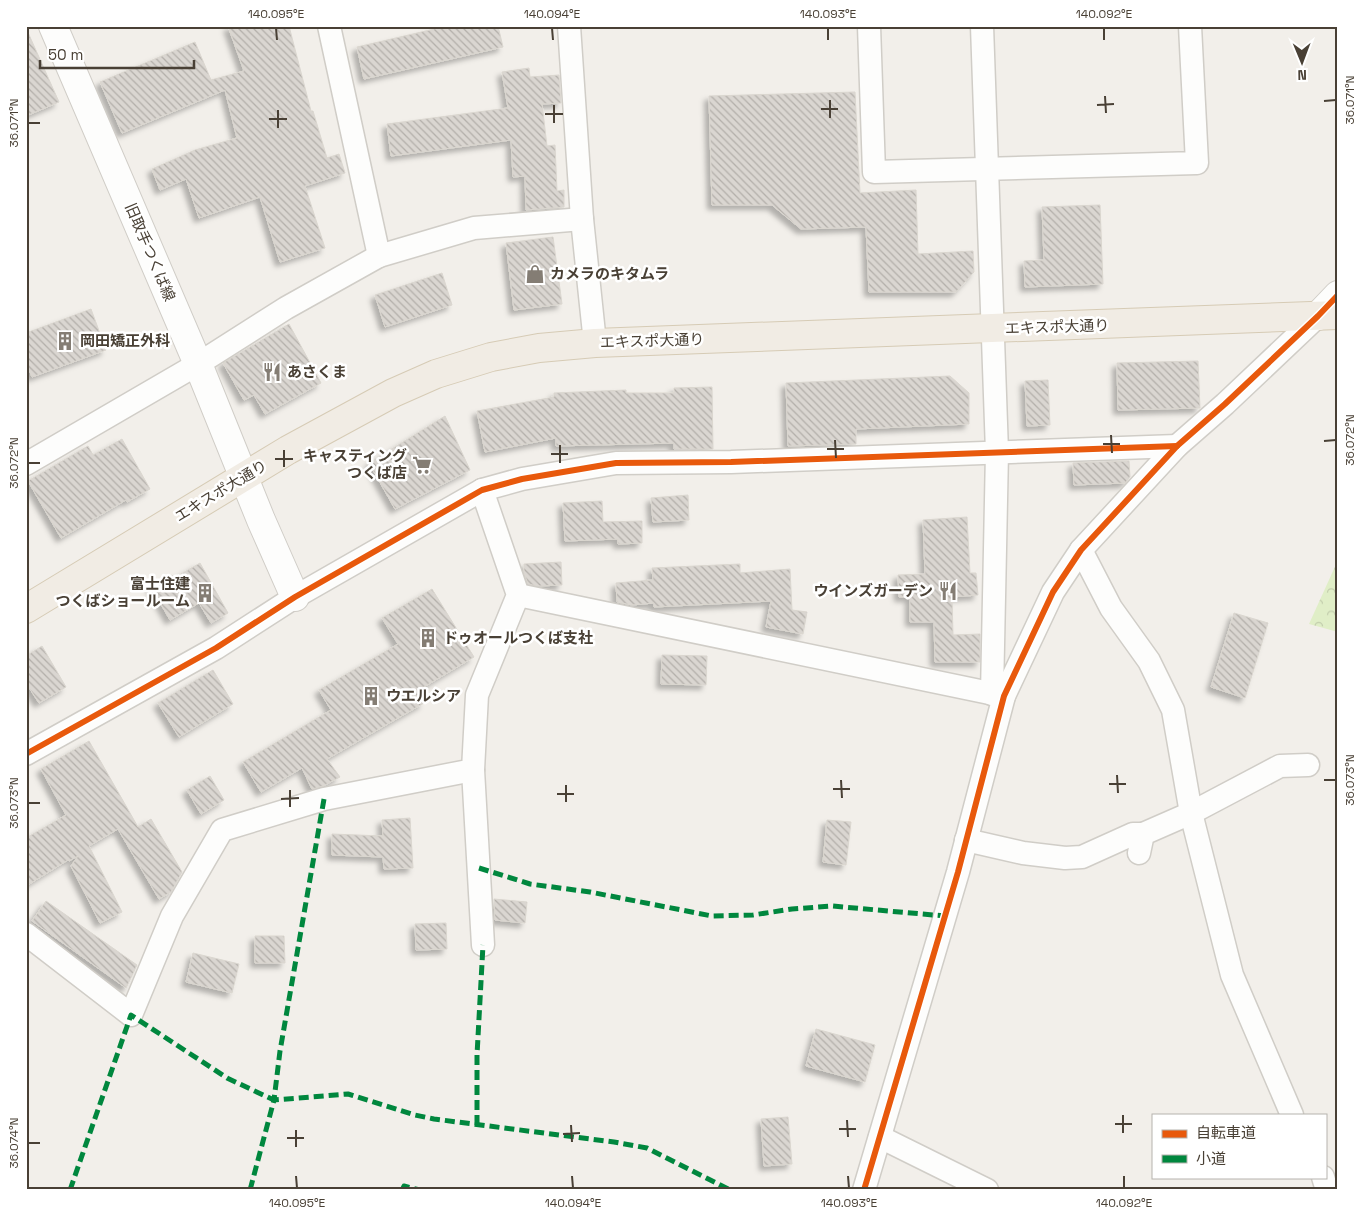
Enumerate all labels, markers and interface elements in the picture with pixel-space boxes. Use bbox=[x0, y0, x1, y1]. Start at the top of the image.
text: 140.095°E bbox=[248, 6, 304, 22]
text: 140.094°E bbox=[524, 6, 581, 22]
text: 140.093°E bbox=[800, 6, 856, 22]
text: 140.092°E bbox=[1076, 6, 1132, 22]
scale bar bbox=[40, 38, 194, 70]
north arrow bbox=[1276, 38, 1326, 88]
text: 50 m bbox=[48, 45, 83, 64]
text: N bbox=[1297, 66, 1307, 84]
text: 36.071°N bbox=[1342, 75, 1358, 125]
text: 36.071°N bbox=[6, 98, 22, 148]
street label: 旧取手つくば線 bbox=[121, 200, 180, 304]
shop icon: カメラのキタムラ bbox=[524, 263, 546, 285]
place label: カメラのキタムラ bbox=[550, 264, 669, 283]
street label: エキスポ大通り bbox=[1004, 315, 1110, 338]
street label: エキスポ大通り bbox=[599, 329, 705, 352]
building icon: 岡田矯正外科 bbox=[54, 330, 76, 352]
place label: 岡田矯正外科 bbox=[80, 331, 170, 350]
restaurant icon: あさくま bbox=[261, 361, 283, 383]
place label: あさくま bbox=[287, 362, 347, 381]
text: 36.072°N bbox=[1342, 414, 1358, 466]
text: 36.072°N bbox=[6, 437, 22, 489]
place label: キャスティング つくば店 bbox=[303, 446, 407, 482]
supermarket icon: キャスティング つくば店 bbox=[411, 454, 433, 476]
street label: エキスポ大通り bbox=[171, 456, 270, 526]
place label: 富士住建 つくばショールーム bbox=[55, 574, 190, 610]
restaurant icon: ウインズガーデン bbox=[937, 580, 959, 602]
place label: ウインズガーデン bbox=[813, 581, 933, 600]
building icon: 富士住建 つくばショールーム bbox=[194, 582, 216, 604]
building icon: ドゥオールつくば支社 bbox=[417, 627, 439, 649]
place label: ドゥオールつくば支社 bbox=[443, 628, 593, 647]
building icon: ウエルシア bbox=[360, 685, 382, 707]
place label: ウエルシア bbox=[386, 686, 461, 705]
text: 36.073°N bbox=[1342, 754, 1358, 806]
text: 36.073°N bbox=[6, 777, 22, 829]
legend bbox=[1152, 1114, 1326, 1178]
text: 36.074°N bbox=[6, 1117, 22, 1169]
text: 自転車道 bbox=[1196, 1123, 1256, 1142]
text: 小道 bbox=[1196, 1149, 1226, 1168]
text: 140.095°E bbox=[269, 1195, 325, 1211]
text: 140.094°E bbox=[545, 1195, 602, 1211]
text: 140.093°E bbox=[821, 1195, 877, 1211]
text: 140.092°E bbox=[1096, 1195, 1152, 1211]

